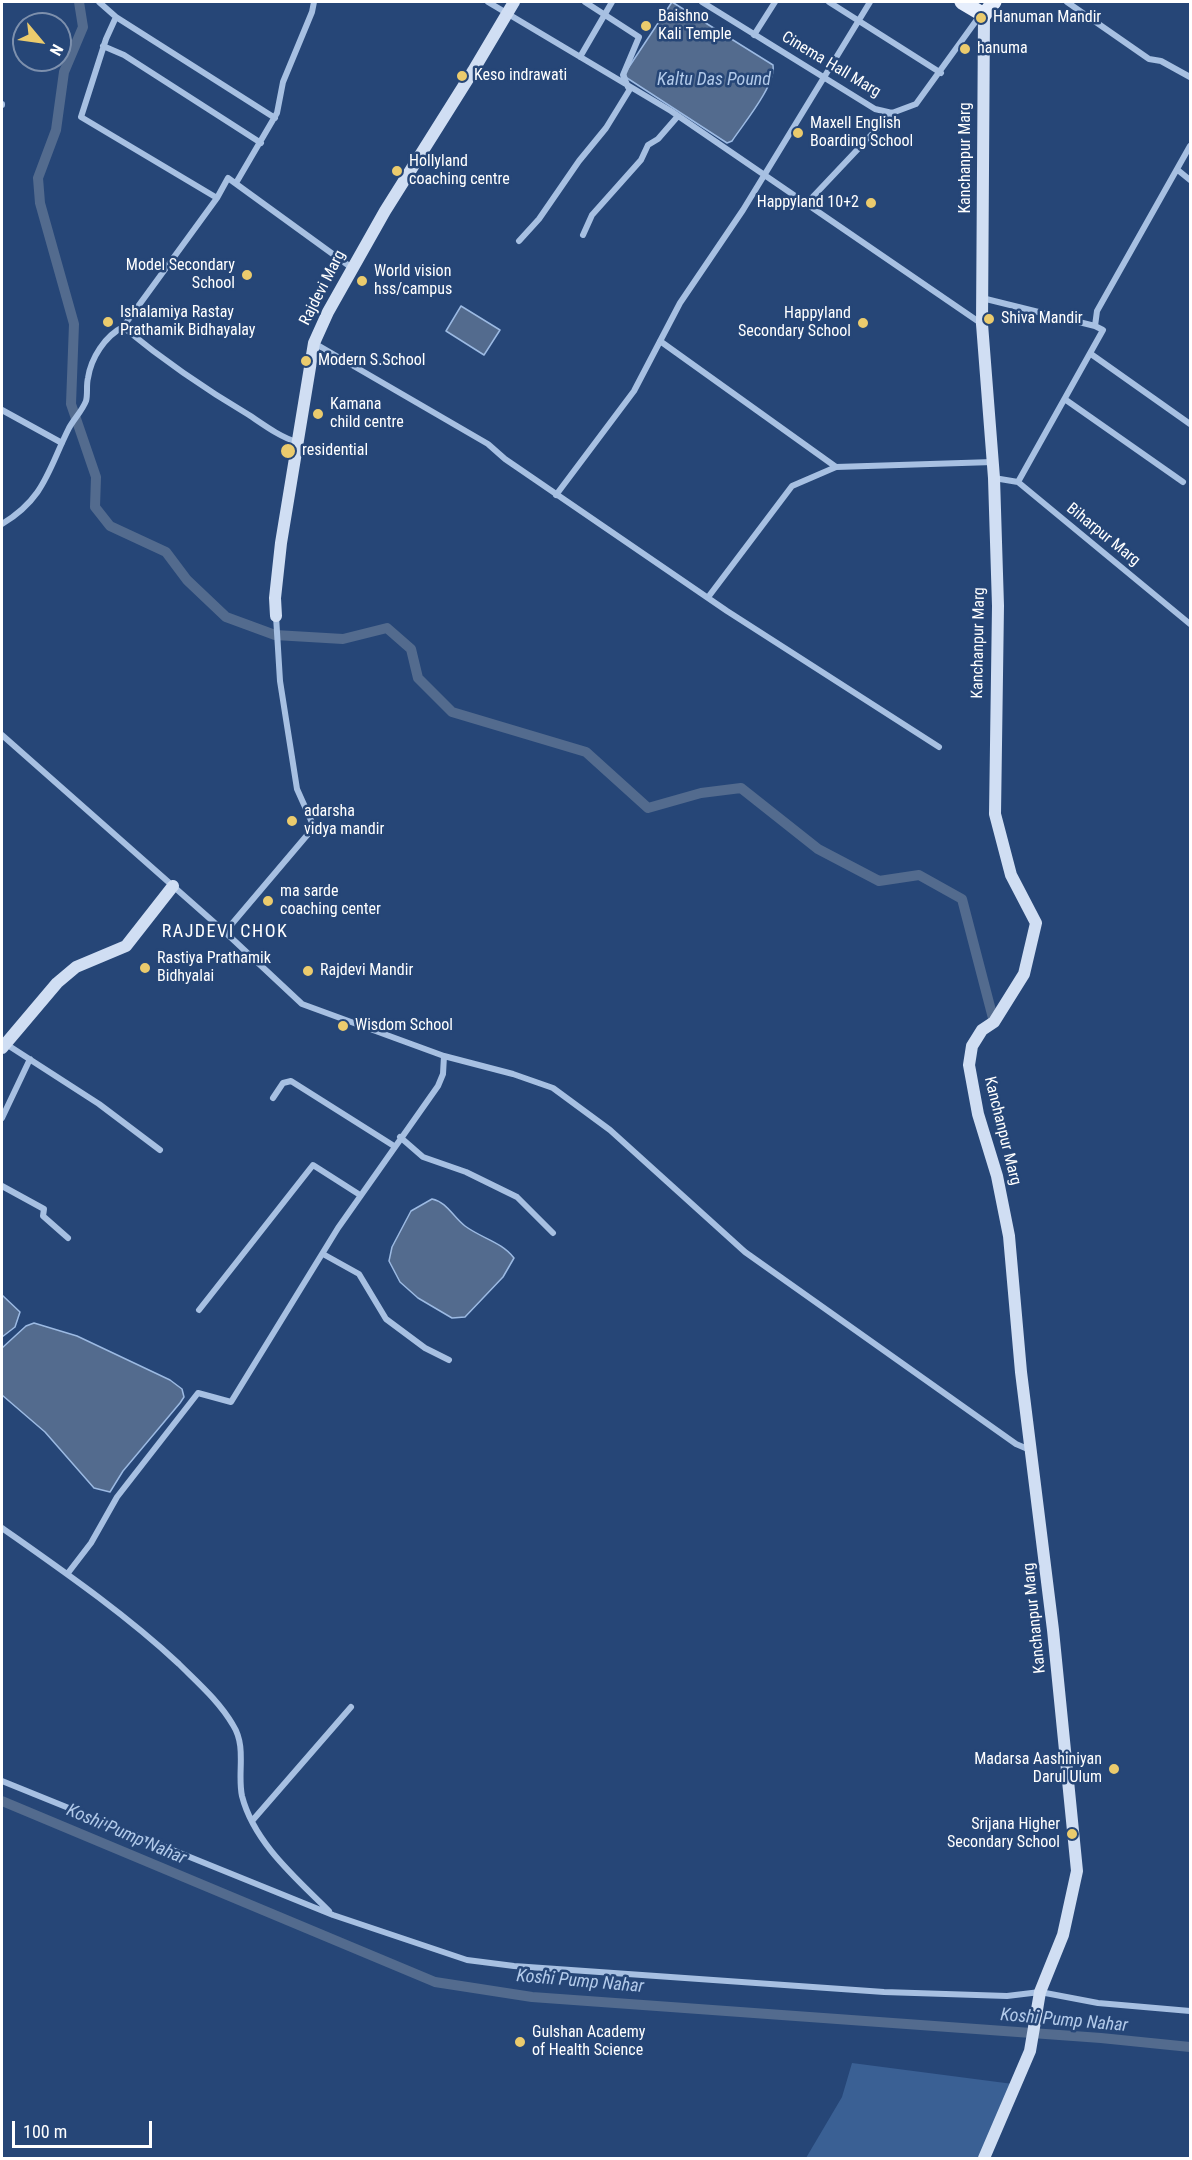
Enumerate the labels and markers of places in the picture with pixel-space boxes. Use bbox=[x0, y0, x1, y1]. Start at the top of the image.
place label: Baishno Kali Temple bbox=[658, 7, 732, 45]
place label: Hanuman Mandir bbox=[993, 8, 1101, 28]
marker: Hanuman Mandir bbox=[974, 11, 988, 25]
marker: Baishno Kali Temple bbox=[639, 19, 653, 33]
place label: hanuma bbox=[977, 39, 1028, 59]
marker: hanuma bbox=[958, 42, 972, 56]
place label: Keso indrawati bbox=[474, 66, 567, 86]
marker: Keso indrawati bbox=[455, 69, 469, 83]
place label: Maxell English Boarding School bbox=[810, 114, 913, 152]
marker: Maxell English Boarding School bbox=[791, 126, 805, 140]
place label: Hollyland coaching centre bbox=[409, 152, 510, 190]
marker: Hollyland coaching centre bbox=[390, 164, 404, 178]
place label: Happyland 10+2 bbox=[757, 193, 859, 213]
marker: Happyland 10+2 bbox=[864, 196, 878, 210]
place label: Model Secondary School bbox=[126, 256, 235, 294]
place label: World vision hss/campus bbox=[374, 262, 452, 300]
marker: Model Secondary School bbox=[240, 268, 254, 282]
marker: World vision hss/campus bbox=[355, 274, 369, 288]
place label: Ishalamiya Rastay Prathamik Bidhayalay bbox=[120, 303, 256, 341]
place label: Happyland Secondary School bbox=[738, 304, 851, 342]
place label: Shiva Mandir bbox=[1001, 309, 1083, 329]
marker: Shiva Mandir bbox=[982, 312, 996, 326]
marker: Ishalamiya Rastay Prathamik Bidhayalay bbox=[101, 315, 115, 329]
marker: Happyland Secondary School bbox=[856, 316, 870, 330]
place label: Modern S.School bbox=[318, 351, 426, 371]
marker: Modern S.School bbox=[299, 354, 313, 368]
place label: Kamana child centre bbox=[330, 395, 404, 433]
marker: Kamana child centre bbox=[311, 407, 325, 421]
place label: residential bbox=[302, 441, 368, 461]
marker: residential bbox=[279, 442, 297, 460]
place label: adarsha vidya mandir bbox=[304, 802, 384, 840]
marker: adarsha vidya mandir bbox=[285, 814, 299, 828]
place label: ma sarde coaching center bbox=[280, 882, 381, 920]
marker: ma sarde coaching center bbox=[261, 894, 275, 908]
place label: Rastiya Prathamik Bidhyalai bbox=[157, 949, 271, 987]
marker: Rastiya Prathamik Bidhyalai bbox=[138, 961, 152, 975]
place label: Rajdevi Mandir bbox=[320, 961, 413, 981]
marker: Rajdevi Mandir bbox=[301, 964, 315, 978]
place label: Wisdom School bbox=[355, 1016, 453, 1036]
marker: Wisdom School bbox=[336, 1019, 350, 1033]
place label: Madarsa Aashiniyan Darul Ulum bbox=[974, 1750, 1102, 1788]
marker: Madarsa Aashiniyan Darul Ulum bbox=[1107, 1762, 1121, 1776]
place label: Srijana Higher Secondary School bbox=[947, 1815, 1060, 1853]
marker: Srijana Higher Secondary School bbox=[1065, 1827, 1079, 1841]
place label: Gulshan Academy of Health Science bbox=[532, 2023, 645, 2061]
marker: Gulshan Academy of Health Science bbox=[513, 2035, 527, 2049]

